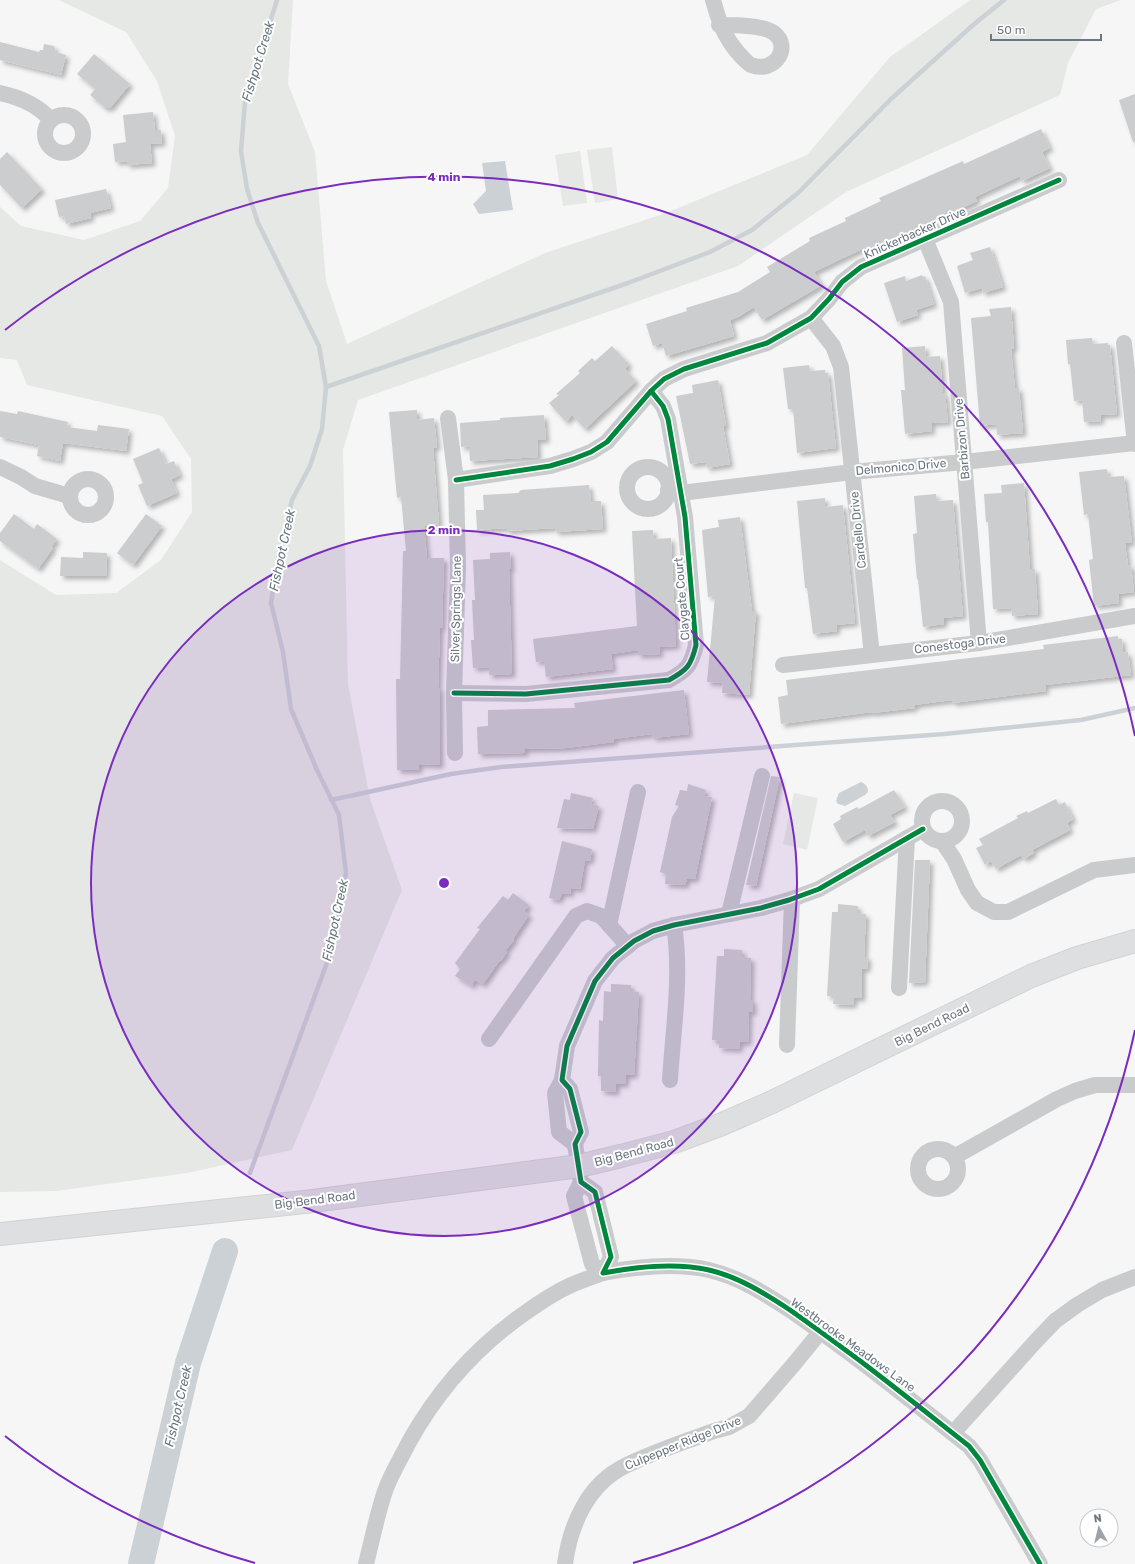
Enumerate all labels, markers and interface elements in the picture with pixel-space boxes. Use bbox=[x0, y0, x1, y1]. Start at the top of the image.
scale bar bbox=[991, 16, 1101, 42]
water label: Fishpot Creek bbox=[239, 19, 277, 103]
text: 50 m bbox=[997, 23, 1025, 37]
text: 4 min bbox=[428, 170, 461, 184]
street label: Knickerbacker Drive bbox=[862, 204, 968, 262]
street label: Barbizon Drive bbox=[951, 398, 973, 480]
street label: Delmonico Drive bbox=[855, 456, 947, 478]
street label: Cardello Drive bbox=[847, 490, 869, 569]
water label: Fishpot Creek bbox=[266, 507, 298, 592]
text: 2 min bbox=[428, 523, 461, 537]
street label: Silver Springs Lane bbox=[448, 555, 464, 662]
street label: Claygate Court bbox=[671, 557, 693, 641]
street label: Conestoga Drive bbox=[913, 631, 1007, 657]
centre of rings bbox=[437, 876, 451, 890]
water label: Fishpot Creek bbox=[319, 877, 351, 962]
street label: Big Bend Road bbox=[892, 1001, 972, 1049]
street label: Big Bend Road bbox=[593, 1135, 675, 1169]
street label: Big Bend Road bbox=[274, 1188, 356, 1212]
street label: Westbrooke Meadows Lane bbox=[788, 1295, 918, 1395]
water label: Fishpot Creek bbox=[161, 1363, 195, 1448]
street label: Culpepper Ridge Drive bbox=[623, 1413, 743, 1473]
north arrow bbox=[1079, 1508, 1119, 1548]
text: N bbox=[1093, 1512, 1103, 1526]

